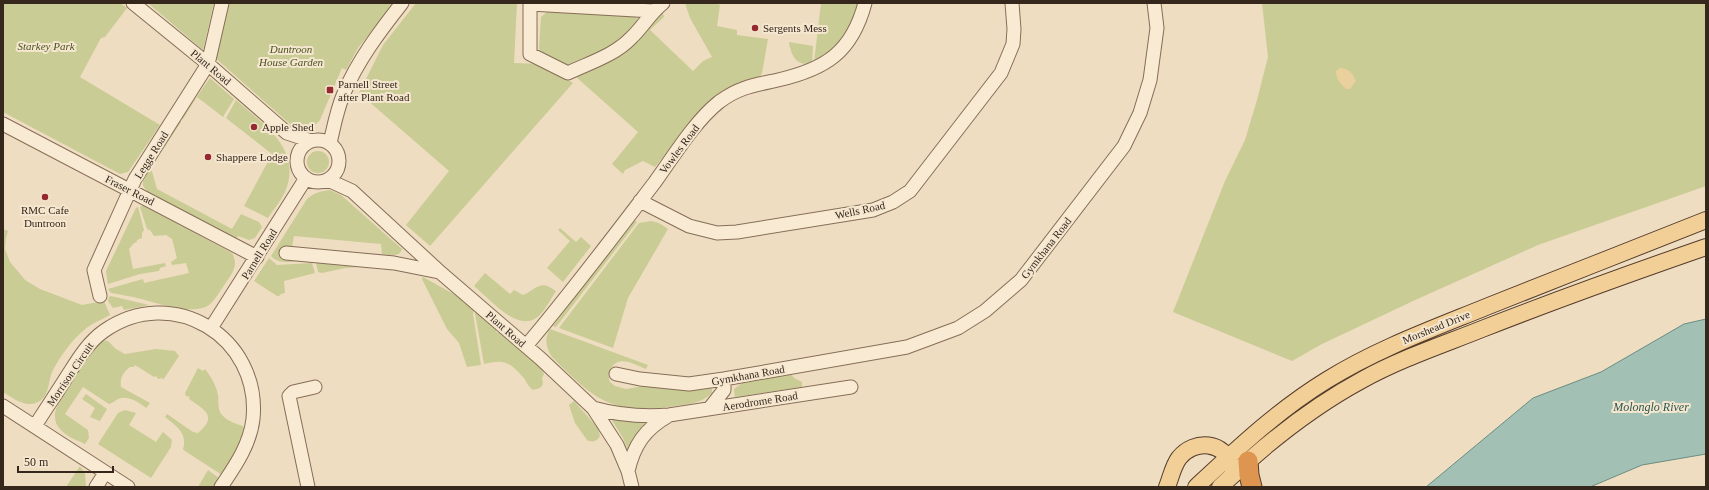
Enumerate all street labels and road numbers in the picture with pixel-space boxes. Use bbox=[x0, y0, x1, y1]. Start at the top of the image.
street label: Plant Road bbox=[189, 47, 234, 88]
street label: Vowles Road bbox=[657, 122, 702, 176]
street label: Legge Road bbox=[132, 129, 171, 181]
street label: Fraser Road bbox=[103, 173, 157, 208]
street label: Wells Road bbox=[834, 199, 887, 221]
street label: Gymkhana Road bbox=[1018, 215, 1074, 281]
street label: Parnell Road bbox=[239, 226, 279, 281]
street label: Morshead Drive bbox=[1400, 308, 1472, 346]
street label: Plant Road bbox=[484, 309, 529, 350]
street label: Morrison Circuit bbox=[44, 340, 96, 408]
street label: Gymkhana Road bbox=[710, 363, 786, 387]
street label: Aerodrome Road bbox=[721, 389, 799, 413]

